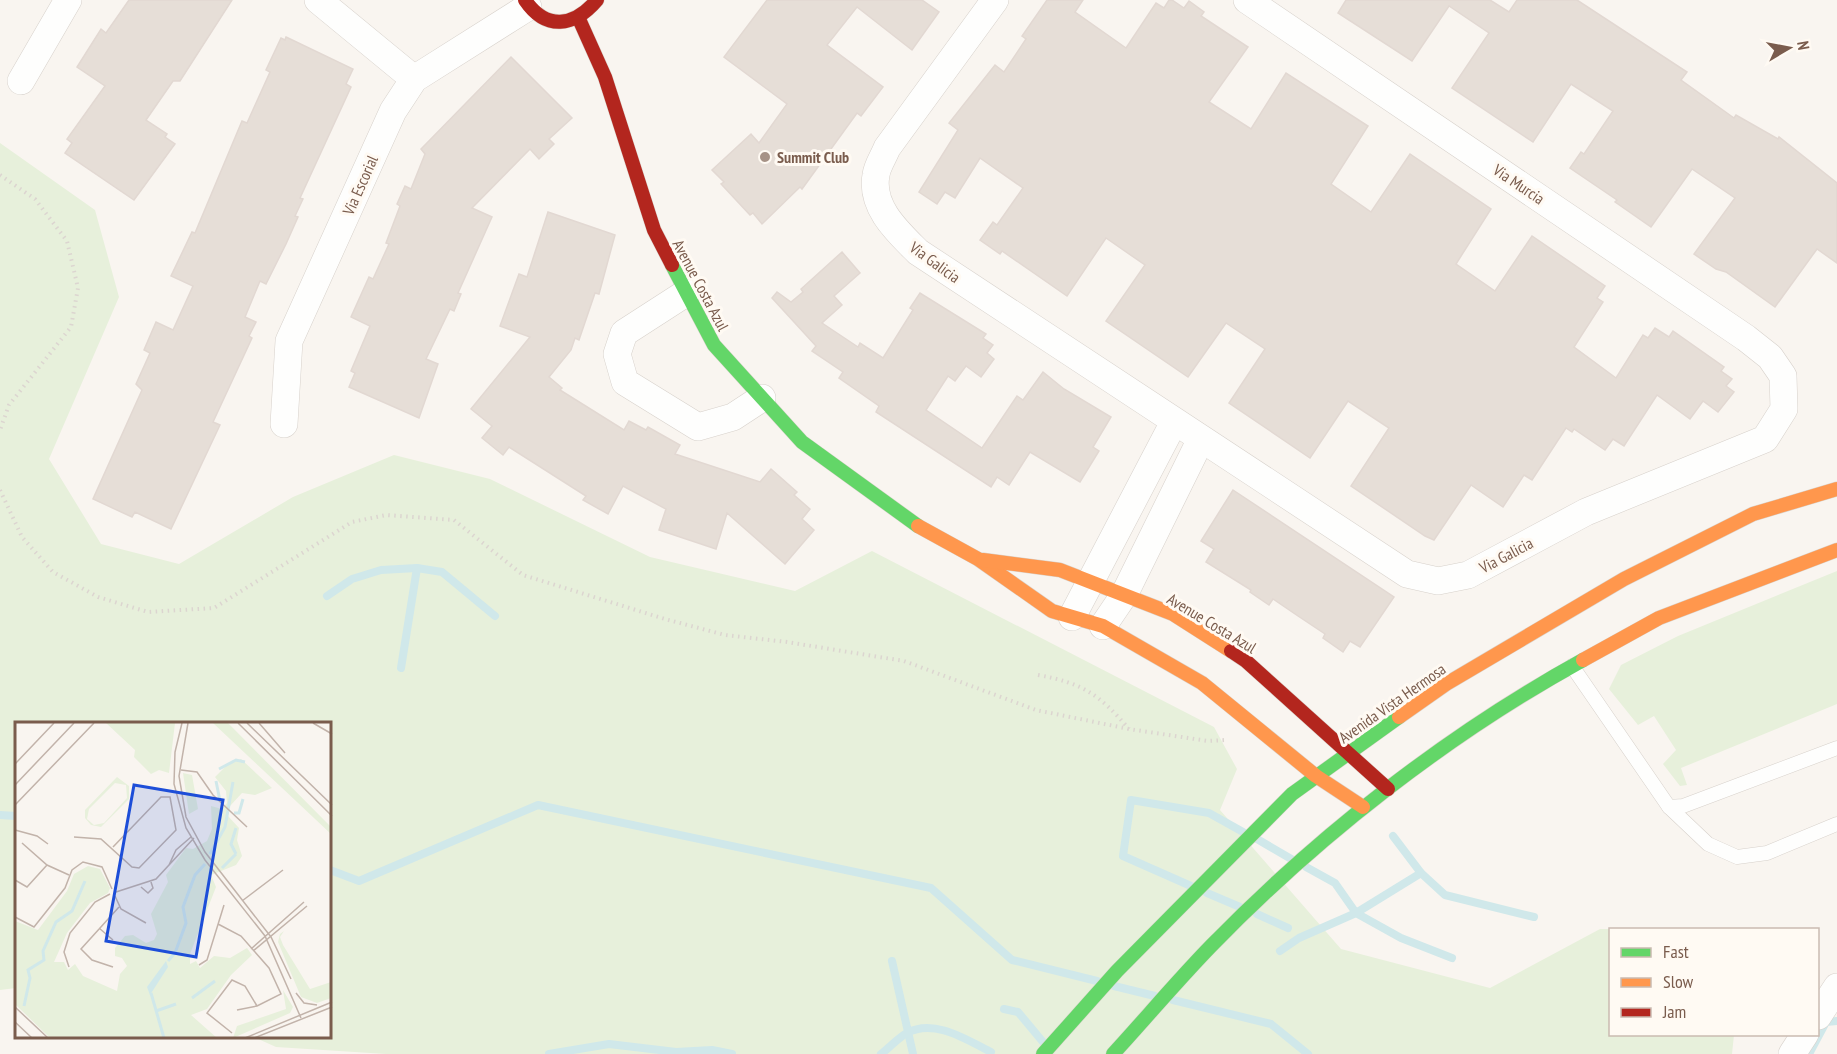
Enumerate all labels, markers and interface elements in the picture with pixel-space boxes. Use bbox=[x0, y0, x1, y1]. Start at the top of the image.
north arrow bbox=[1759, 18, 1819, 78]
text: N bbox=[1793, 39, 1814, 51]
place label: Summit Club bbox=[777, 147, 849, 167]
marker: Summit Club bbox=[758, 150, 772, 164]
street label: Via Escorial bbox=[338, 152, 382, 219]
street label: Via Murcia bbox=[1489, 159, 1549, 208]
street label: Avenue Costa Azul bbox=[669, 236, 734, 334]
street label: Via Galicia bbox=[905, 236, 964, 287]
street label: Via Galicia bbox=[1475, 533, 1536, 578]
street label: Avenue Costa Azul bbox=[1164, 589, 1260, 658]
street label: Avenida Vista Hermosa bbox=[1335, 659, 1449, 747]
inset map bbox=[15, 722, 332, 1039]
legend bbox=[1609, 928, 1819, 1036]
text: Fast bbox=[1663, 940, 1689, 963]
text: Slow bbox=[1663, 970, 1694, 993]
text: Jam bbox=[1662, 1000, 1686, 1023]

